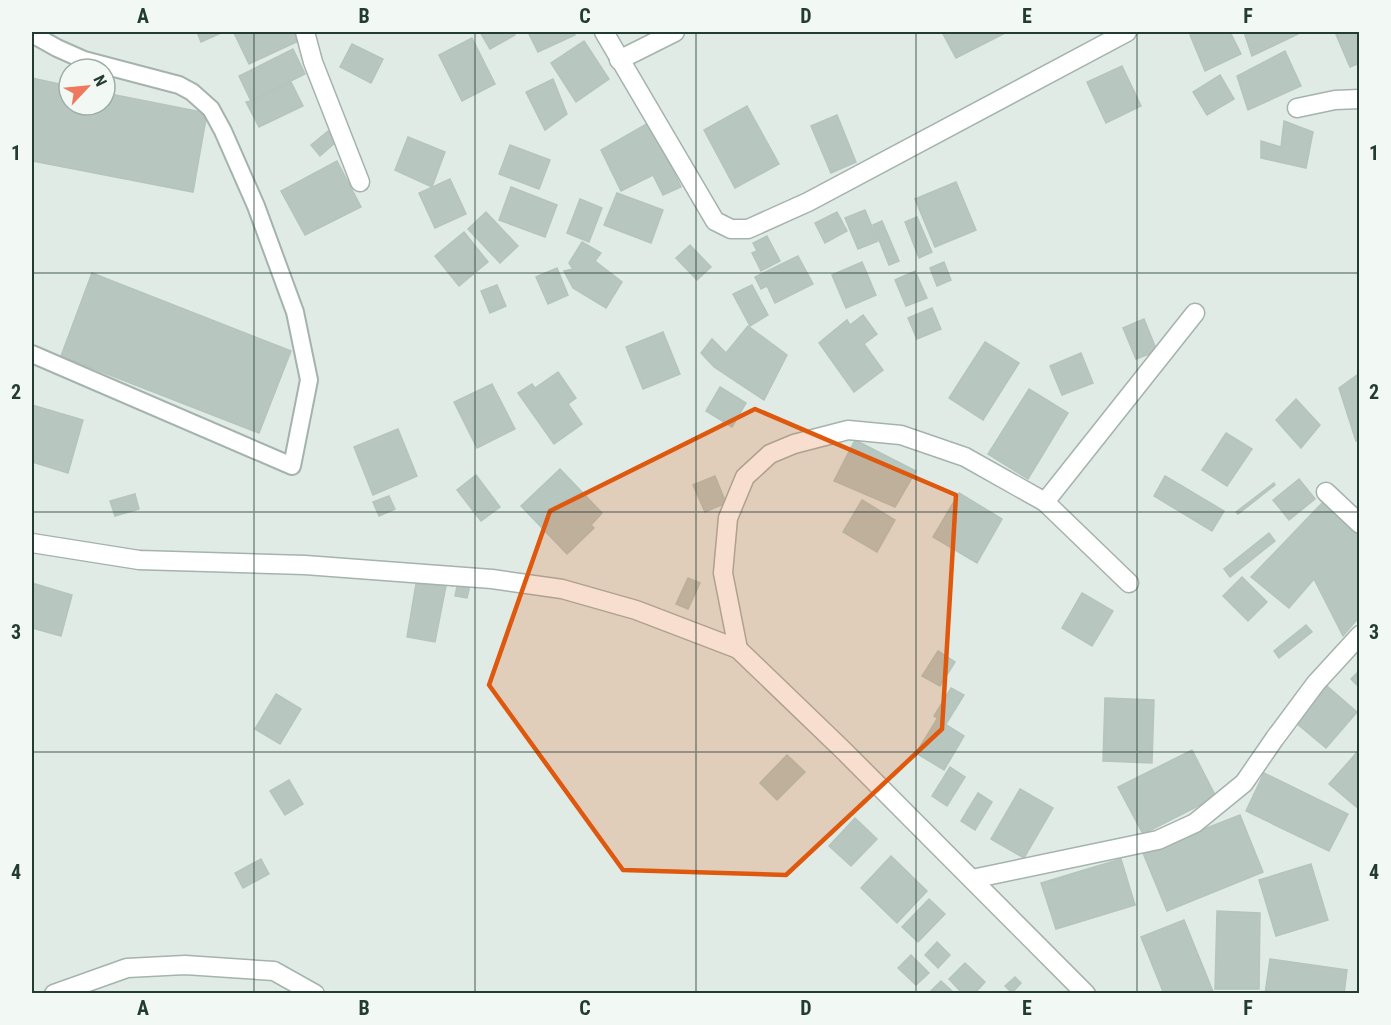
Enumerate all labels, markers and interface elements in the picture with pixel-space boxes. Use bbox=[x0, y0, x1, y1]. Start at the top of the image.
text: A bbox=[137, 4, 149, 28]
text: B bbox=[358, 4, 370, 28]
text: C bbox=[579, 4, 591, 28]
text: D bbox=[800, 4, 812, 28]
text: E bbox=[1022, 4, 1032, 28]
text: F bbox=[1243, 4, 1253, 28]
north arrow bbox=[57, 57, 117, 117]
text: N bbox=[89, 72, 111, 89]
text: 1 bbox=[11, 141, 21, 165]
text: 1 bbox=[1369, 141, 1379, 165]
text: 2 bbox=[11, 380, 21, 404]
text: 2 bbox=[1369, 380, 1379, 404]
text: 3 bbox=[11, 620, 21, 644]
text: 3 bbox=[1369, 620, 1379, 644]
text: 4 bbox=[11, 860, 21, 884]
text: 4 bbox=[1369, 860, 1379, 884]
text: A bbox=[137, 996, 149, 1020]
text: B bbox=[358, 996, 370, 1020]
text: C bbox=[579, 996, 591, 1020]
text: D bbox=[800, 996, 812, 1020]
text: E bbox=[1022, 996, 1032, 1020]
text: F bbox=[1243, 996, 1253, 1020]

